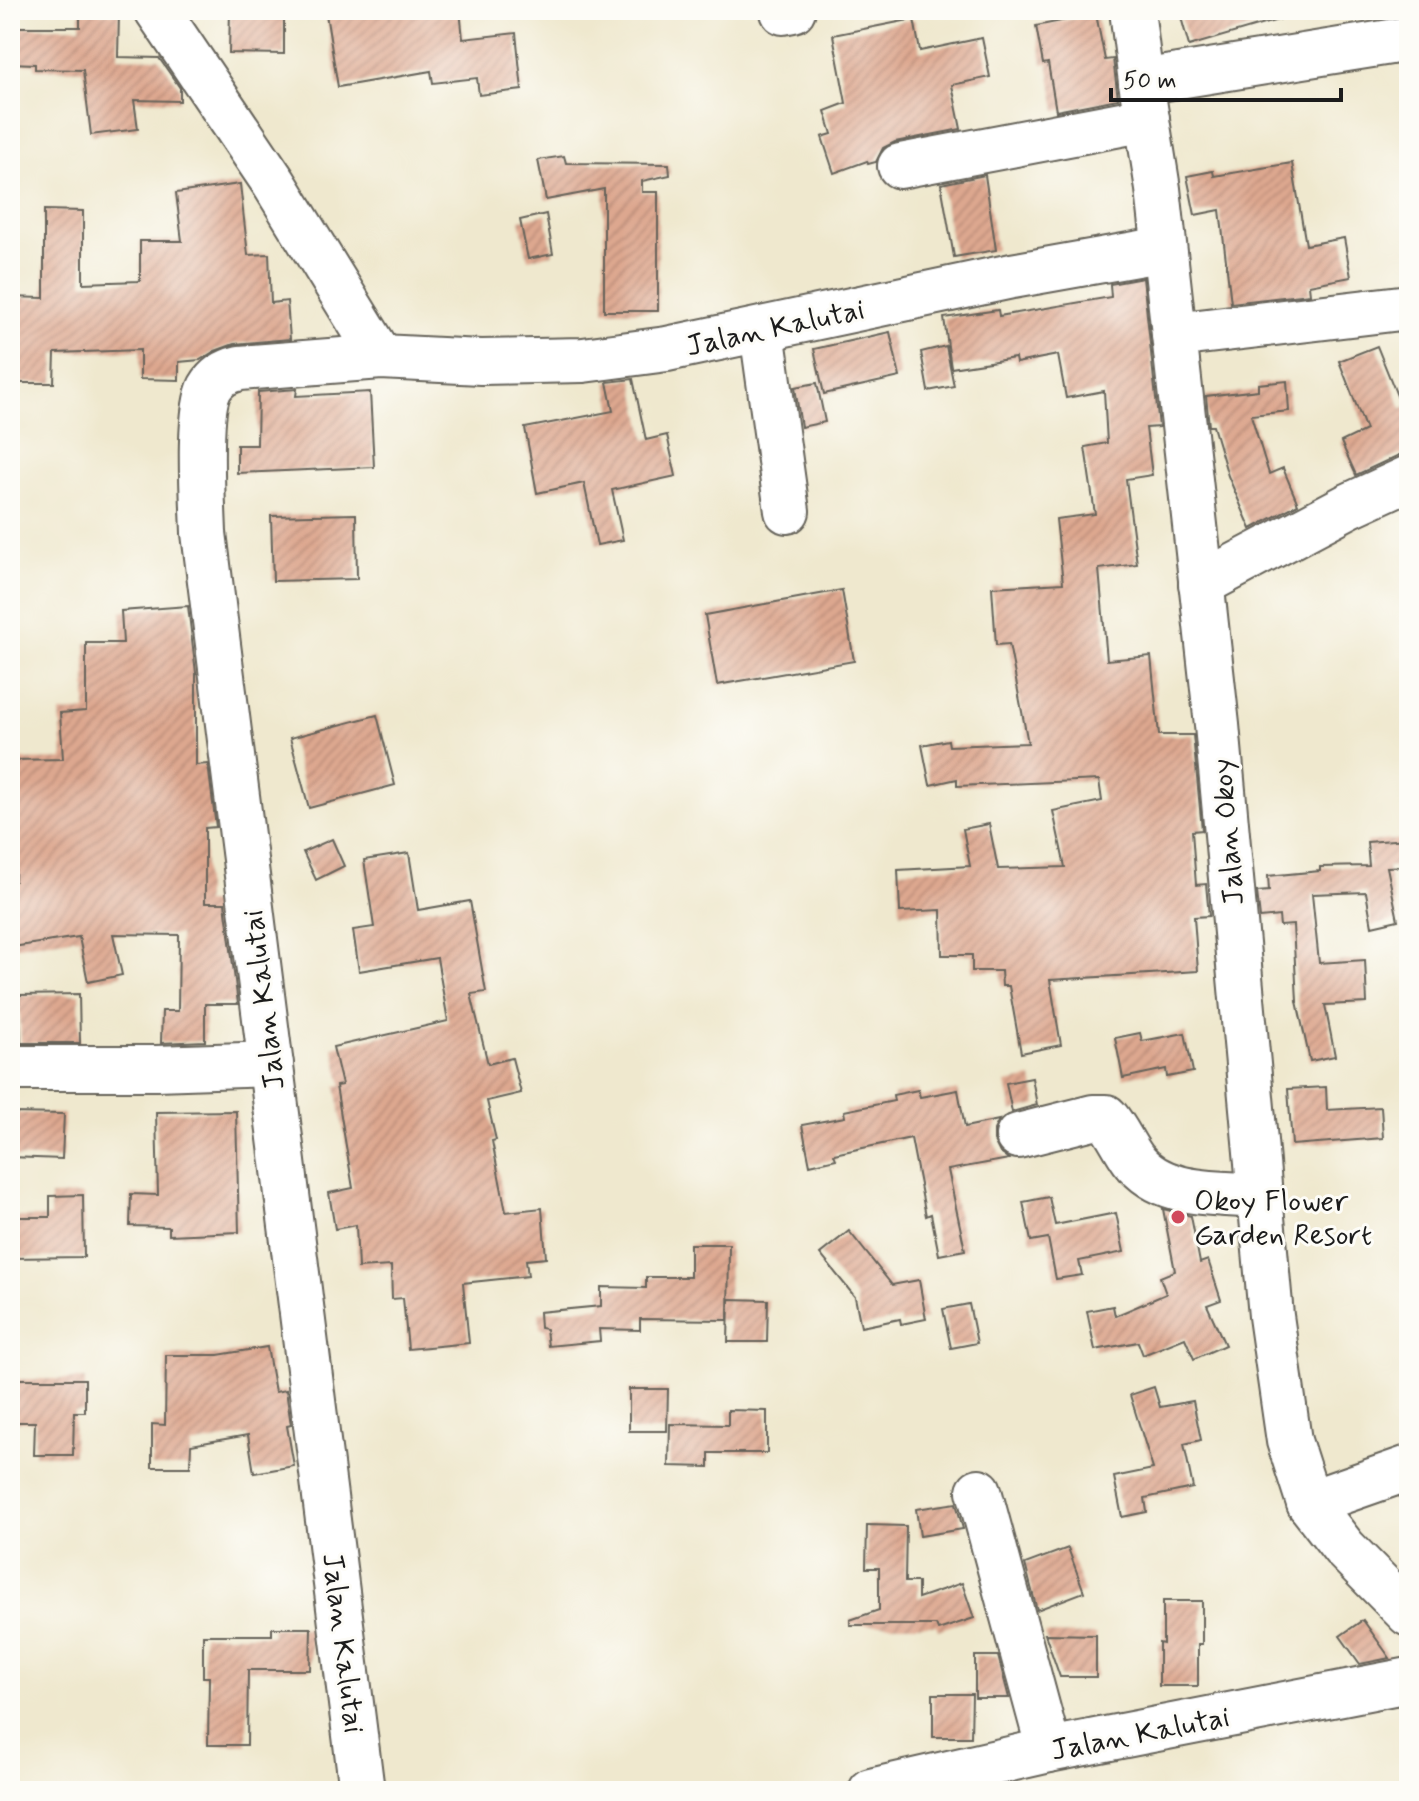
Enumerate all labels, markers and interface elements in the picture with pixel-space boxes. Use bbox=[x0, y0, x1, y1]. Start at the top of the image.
scale bar bbox=[1111, 52, 1341, 102]
text: 50 m bbox=[1123, 66, 1177, 97]
street label: Jalan Kalutai bbox=[683, 291, 868, 366]
street label: Jalan Okoy bbox=[1203, 757, 1254, 907]
street label: Jalan Kalutai bbox=[234, 907, 295, 1092]
place label: Okoy Flower Garden Resort bbox=[1194, 1182, 1372, 1255]
marker: Okoy Flower Garden Resort bbox=[1169, 1208, 1187, 1226]
street label: Jalan Kalutai bbox=[312, 1551, 373, 1736]
street label: Jalan Kalutai bbox=[1048, 1698, 1233, 1771]

